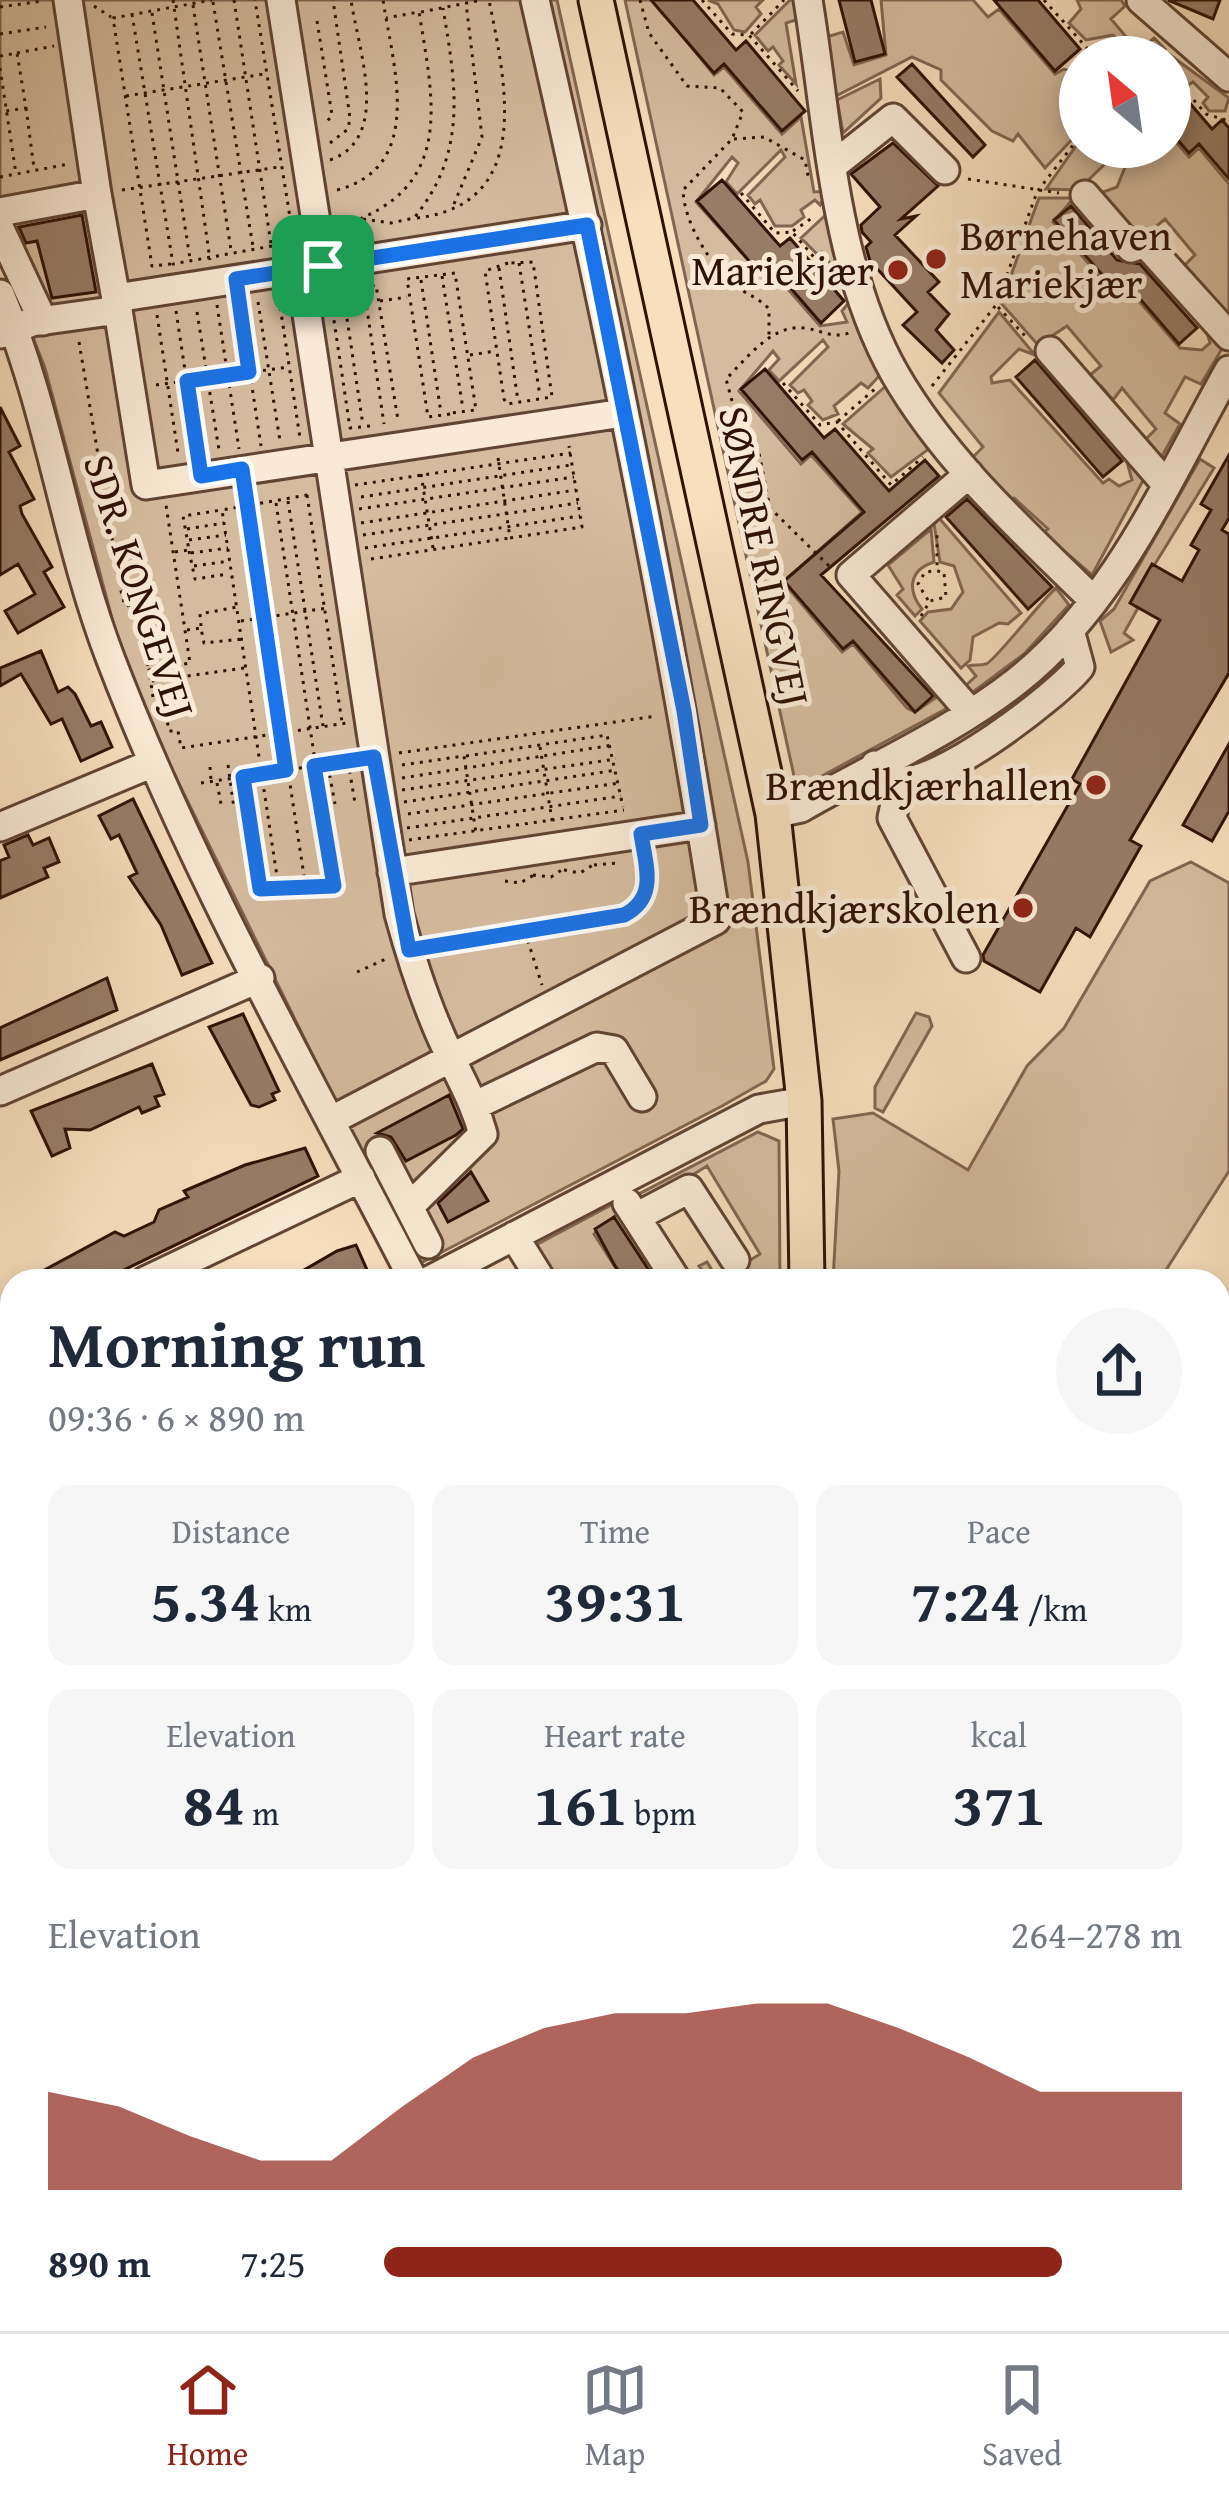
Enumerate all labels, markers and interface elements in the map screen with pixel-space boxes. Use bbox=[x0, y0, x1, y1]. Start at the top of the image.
north arrow bbox=[1059, 36, 1191, 168]
map controls bbox=[1059, 36, 1191, 168]
place label: Børnehaven Mariekjær bbox=[960, 204, 1172, 313]
pin bbox=[272, 215, 374, 317]
icon: arrive bbox=[290, 233, 356, 299]
place label: Mariekjær bbox=[691, 239, 874, 300]
marker: Børnehaven Mariekjær bbox=[923, 246, 949, 272]
marker: Mariekjær bbox=[885, 257, 911, 283]
street label: SØNDRE RINGVEJ bbox=[704, 400, 827, 711]
street label: SDR. KONGEVEJ bbox=[69, 446, 212, 726]
place label: Brændkjærhallen bbox=[765, 754, 1072, 815]
marker: Brændkjærhallen bbox=[1083, 772, 1109, 798]
place label: Brændkjærskolen bbox=[689, 877, 999, 938]
marker: Brændkjærskolen bbox=[1010, 895, 1036, 921]
text: Morning run bbox=[48, 1294, 425, 1391]
button: share bbox=[1056, 1308, 1182, 1434]
text: 09:36 · 6 × 890 m bbox=[48, 1388, 305, 1445]
text: Distance bbox=[172, 1507, 290, 1555]
text: Time bbox=[580, 1507, 650, 1555]
text: Pace bbox=[967, 1507, 1031, 1555]
text: 5.34 bbox=[150, 1555, 261, 1643]
text: 39:31 bbox=[544, 1555, 686, 1643]
text: 7:24 bbox=[911, 1555, 1021, 1643]
text: km bbox=[261, 1585, 312, 1633]
text: /km bbox=[1021, 1585, 1087, 1633]
text: Elevation bbox=[166, 1711, 296, 1759]
text: Heart rate bbox=[544, 1711, 686, 1759]
text: kcal bbox=[971, 1711, 1027, 1759]
text: 84 bbox=[183, 1759, 245, 1847]
text: 161 bbox=[534, 1759, 627, 1847]
text: 371 bbox=[952, 1759, 1046, 1847]
text: m bbox=[245, 1789, 279, 1837]
text: bpm bbox=[627, 1789, 696, 1837]
text: Elevation bbox=[48, 1905, 201, 1962]
text: 264–278 m bbox=[1010, 1905, 1182, 1962]
text: 890 m bbox=[48, 2234, 151, 2291]
text: 7:25 bbox=[240, 2234, 306, 2291]
tab: Home bbox=[167, 2357, 248, 2477]
tab: Map bbox=[582, 2357, 648, 2477]
tab: Saved bbox=[982, 2357, 1062, 2477]

